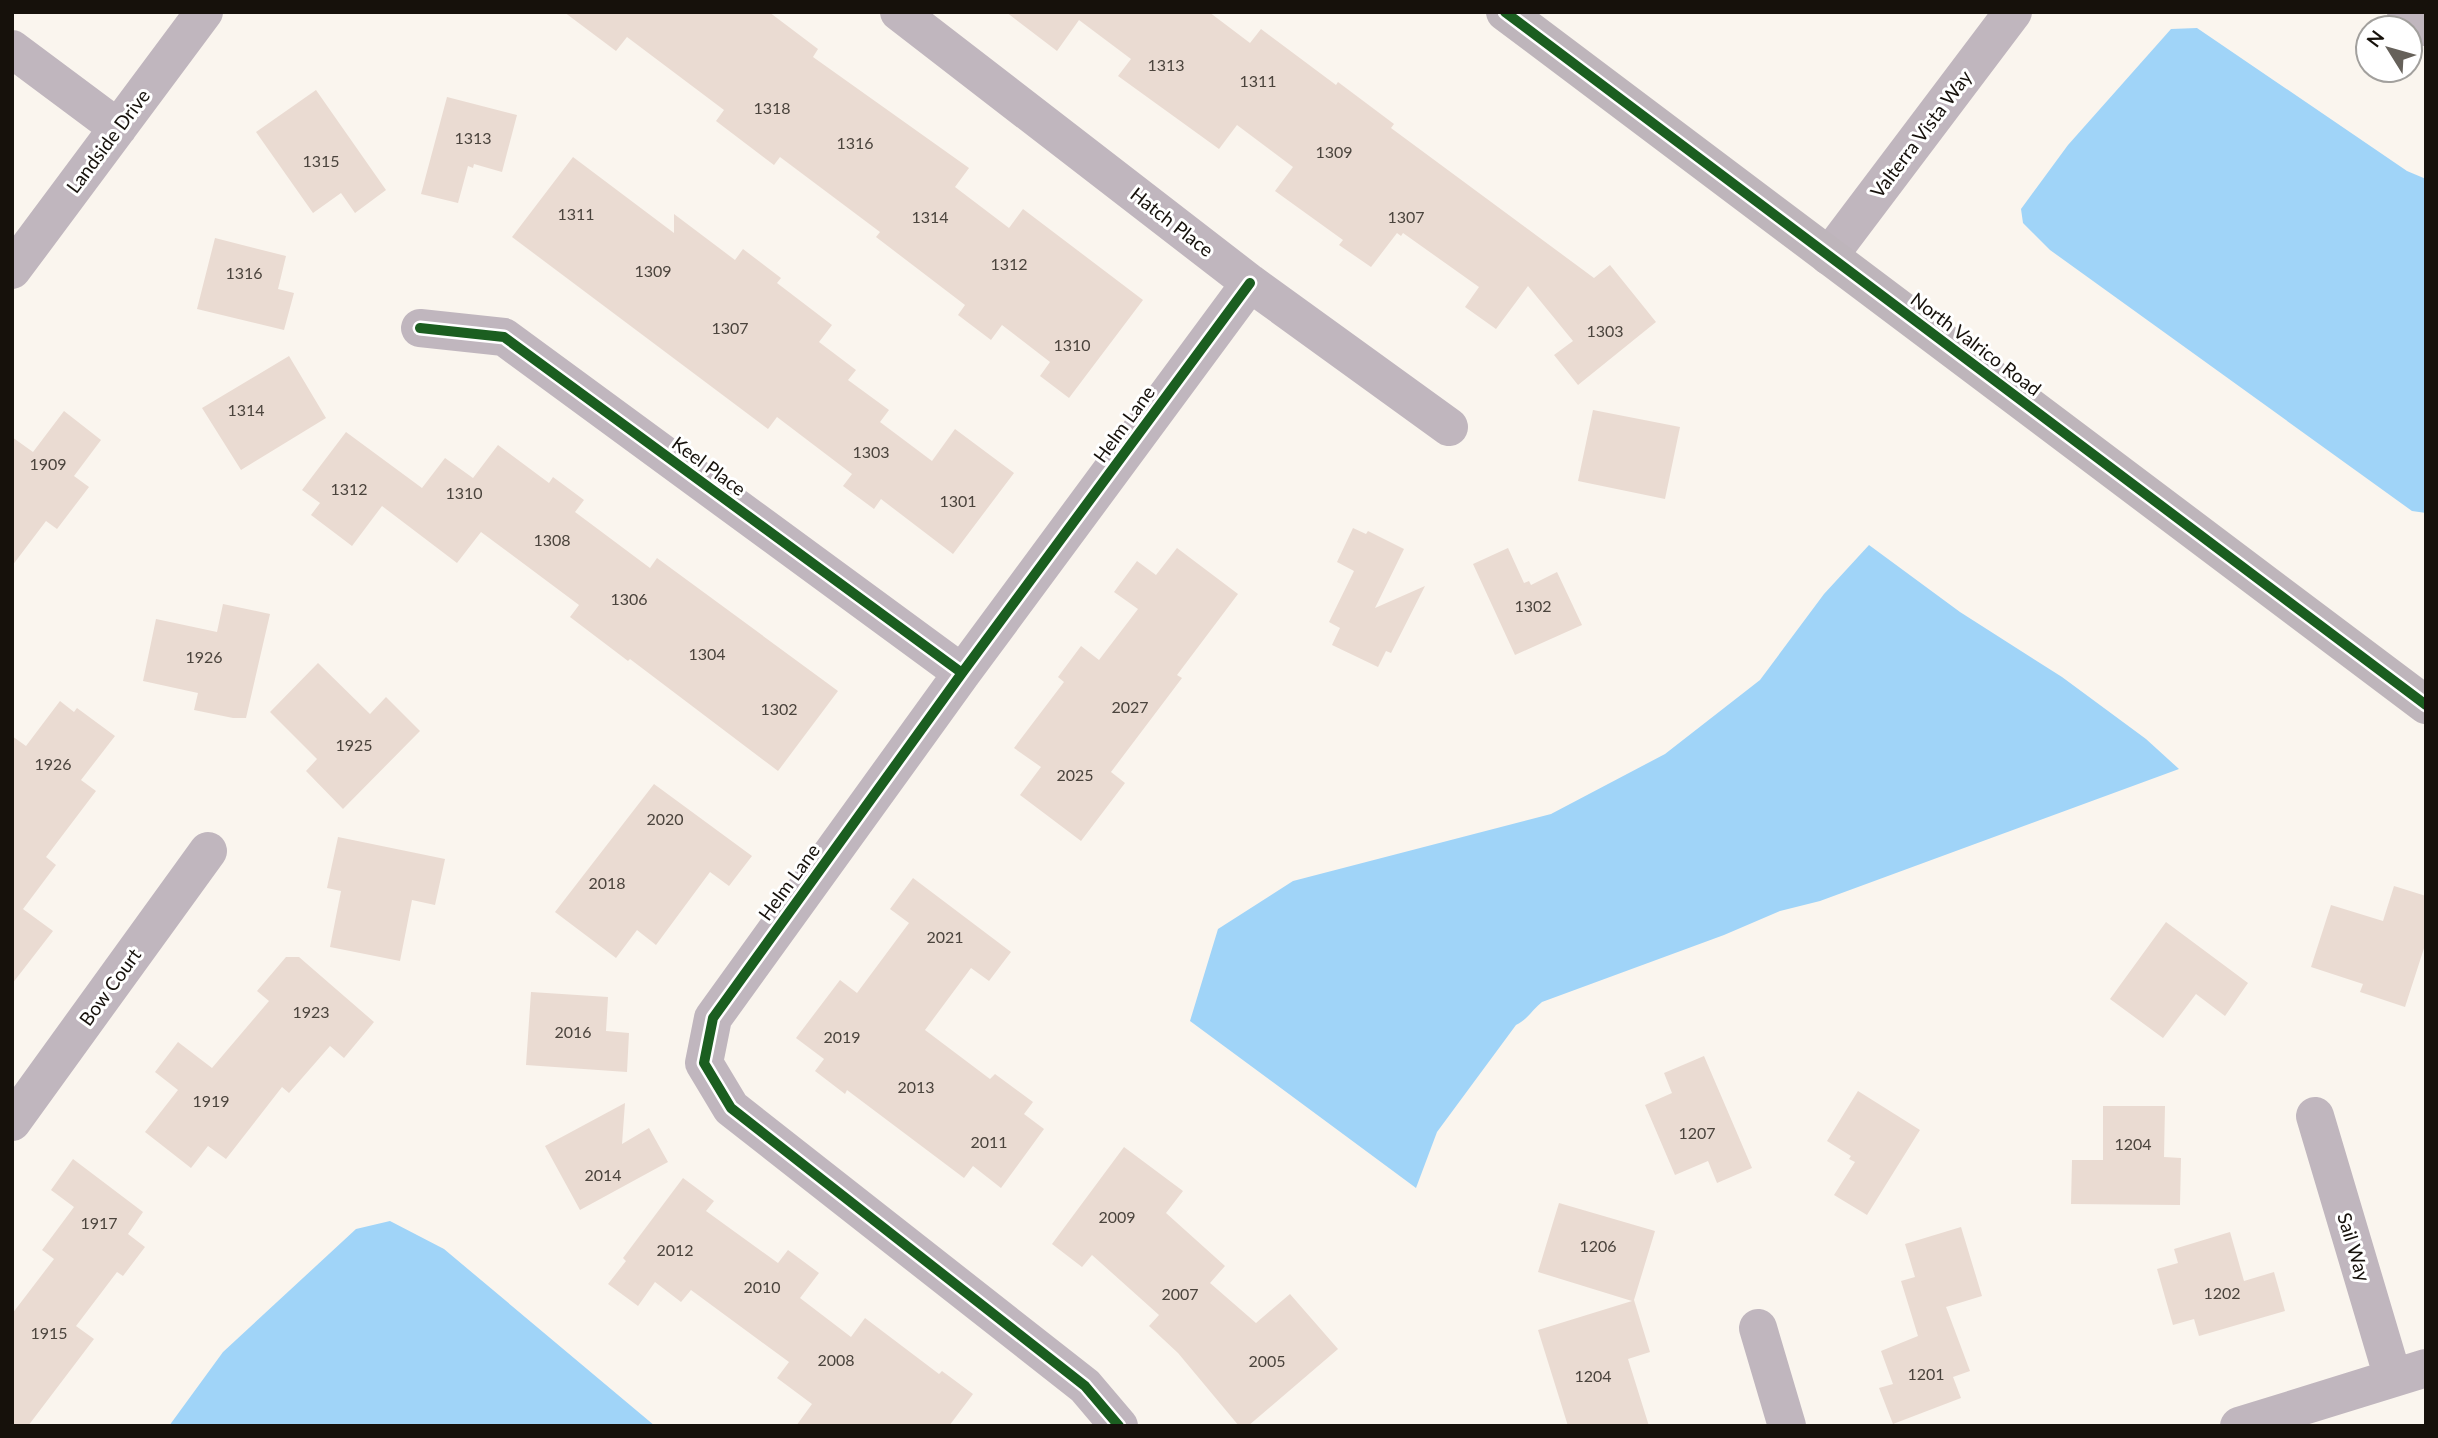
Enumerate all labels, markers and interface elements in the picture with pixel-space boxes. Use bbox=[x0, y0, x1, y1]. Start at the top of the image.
north arrow bbox=[2354, 14, 2424, 84]
text: N bbox=[2361, 26, 2389, 51]
house number: 1313 bbox=[1147, 55, 1185, 74]
street label: Valterra Vista Way bbox=[1865, 65, 1976, 202]
house number: 1311 bbox=[1239, 71, 1277, 90]
street label: Landside Drive bbox=[61, 84, 154, 197]
house number: 1318 bbox=[753, 98, 791, 117]
house number: 1313 bbox=[454, 128, 492, 147]
house number: 1316 bbox=[836, 133, 874, 152]
house number: 1309 bbox=[1315, 142, 1353, 161]
house number: 1315 bbox=[302, 151, 340, 170]
street label: Hatch Place bbox=[1126, 182, 1218, 261]
house number: 1311 bbox=[557, 204, 595, 223]
house number: 1314 bbox=[911, 207, 949, 226]
house number: 1307 bbox=[1387, 207, 1425, 226]
house number: 1312 bbox=[990, 254, 1028, 273]
house number: 1309 bbox=[634, 261, 672, 280]
house number: 1316 bbox=[225, 263, 263, 282]
street label: North Valrico Road bbox=[1907, 287, 2046, 400]
house number: 1307 bbox=[711, 318, 749, 337]
house number: 1303 bbox=[1586, 321, 1624, 340]
house number: 1310 bbox=[1053, 335, 1091, 354]
street label: Helm Lane bbox=[1088, 381, 1159, 466]
house number: 1314 bbox=[227, 400, 265, 419]
street label: Keel Place bbox=[668, 431, 751, 500]
house number: 1303 bbox=[852, 442, 890, 461]
house number: 1909 bbox=[29, 454, 67, 473]
house number: 1312 bbox=[330, 479, 368, 498]
house number: 1310 bbox=[445, 483, 483, 502]
house number: 1301 bbox=[939, 491, 977, 510]
house number: 1308 bbox=[533, 530, 571, 549]
house number: 1306 bbox=[610, 589, 648, 608]
house number: 1302 bbox=[1514, 596, 1552, 615]
house number: 1304 bbox=[688, 644, 726, 663]
house number: 1926 bbox=[185, 647, 223, 666]
house number: 2027 bbox=[1111, 697, 1149, 716]
house number: 1302 bbox=[760, 699, 798, 718]
house number: 1925 bbox=[335, 735, 373, 754]
house number: 1926 bbox=[34, 754, 72, 773]
house number: 2025 bbox=[1056, 765, 1094, 784]
house number: 2020 bbox=[646, 809, 684, 828]
street label: Helm Lane bbox=[753, 839, 824, 924]
house number: 2018 bbox=[588, 873, 626, 892]
house number: 2021 bbox=[926, 927, 964, 946]
street label: Bow Court bbox=[74, 943, 145, 1030]
house number: 1923 bbox=[292, 1002, 330, 1021]
house number: 2016 bbox=[554, 1022, 592, 1041]
house number: 2019 bbox=[823, 1027, 861, 1046]
house number: 2013 bbox=[897, 1077, 935, 1096]
house number: 1919 bbox=[192, 1091, 230, 1110]
house number: 1207 bbox=[1678, 1123, 1716, 1142]
house number: 2011 bbox=[970, 1132, 1008, 1151]
house number: 1204 bbox=[2114, 1134, 2152, 1153]
house number: 2014 bbox=[584, 1165, 622, 1184]
house number: 2009 bbox=[1098, 1207, 1136, 1226]
street label: Sail Way bbox=[2333, 1210, 2376, 1284]
house number: 1917 bbox=[80, 1213, 118, 1232]
house number: 1206 bbox=[1579, 1236, 1617, 1255]
house number: 2012 bbox=[656, 1240, 694, 1259]
house number: 2010 bbox=[743, 1277, 781, 1296]
house number: 1202 bbox=[2203, 1283, 2241, 1302]
house number: 2007 bbox=[1161, 1284, 1199, 1303]
house number: 1915 bbox=[30, 1323, 68, 1342]
house number: 2008 bbox=[817, 1350, 855, 1369]
house number: 2005 bbox=[1248, 1351, 1286, 1370]
house number: 1201 bbox=[1907, 1364, 1945, 1383]
house number: 1204 bbox=[1574, 1366, 1612, 1385]

